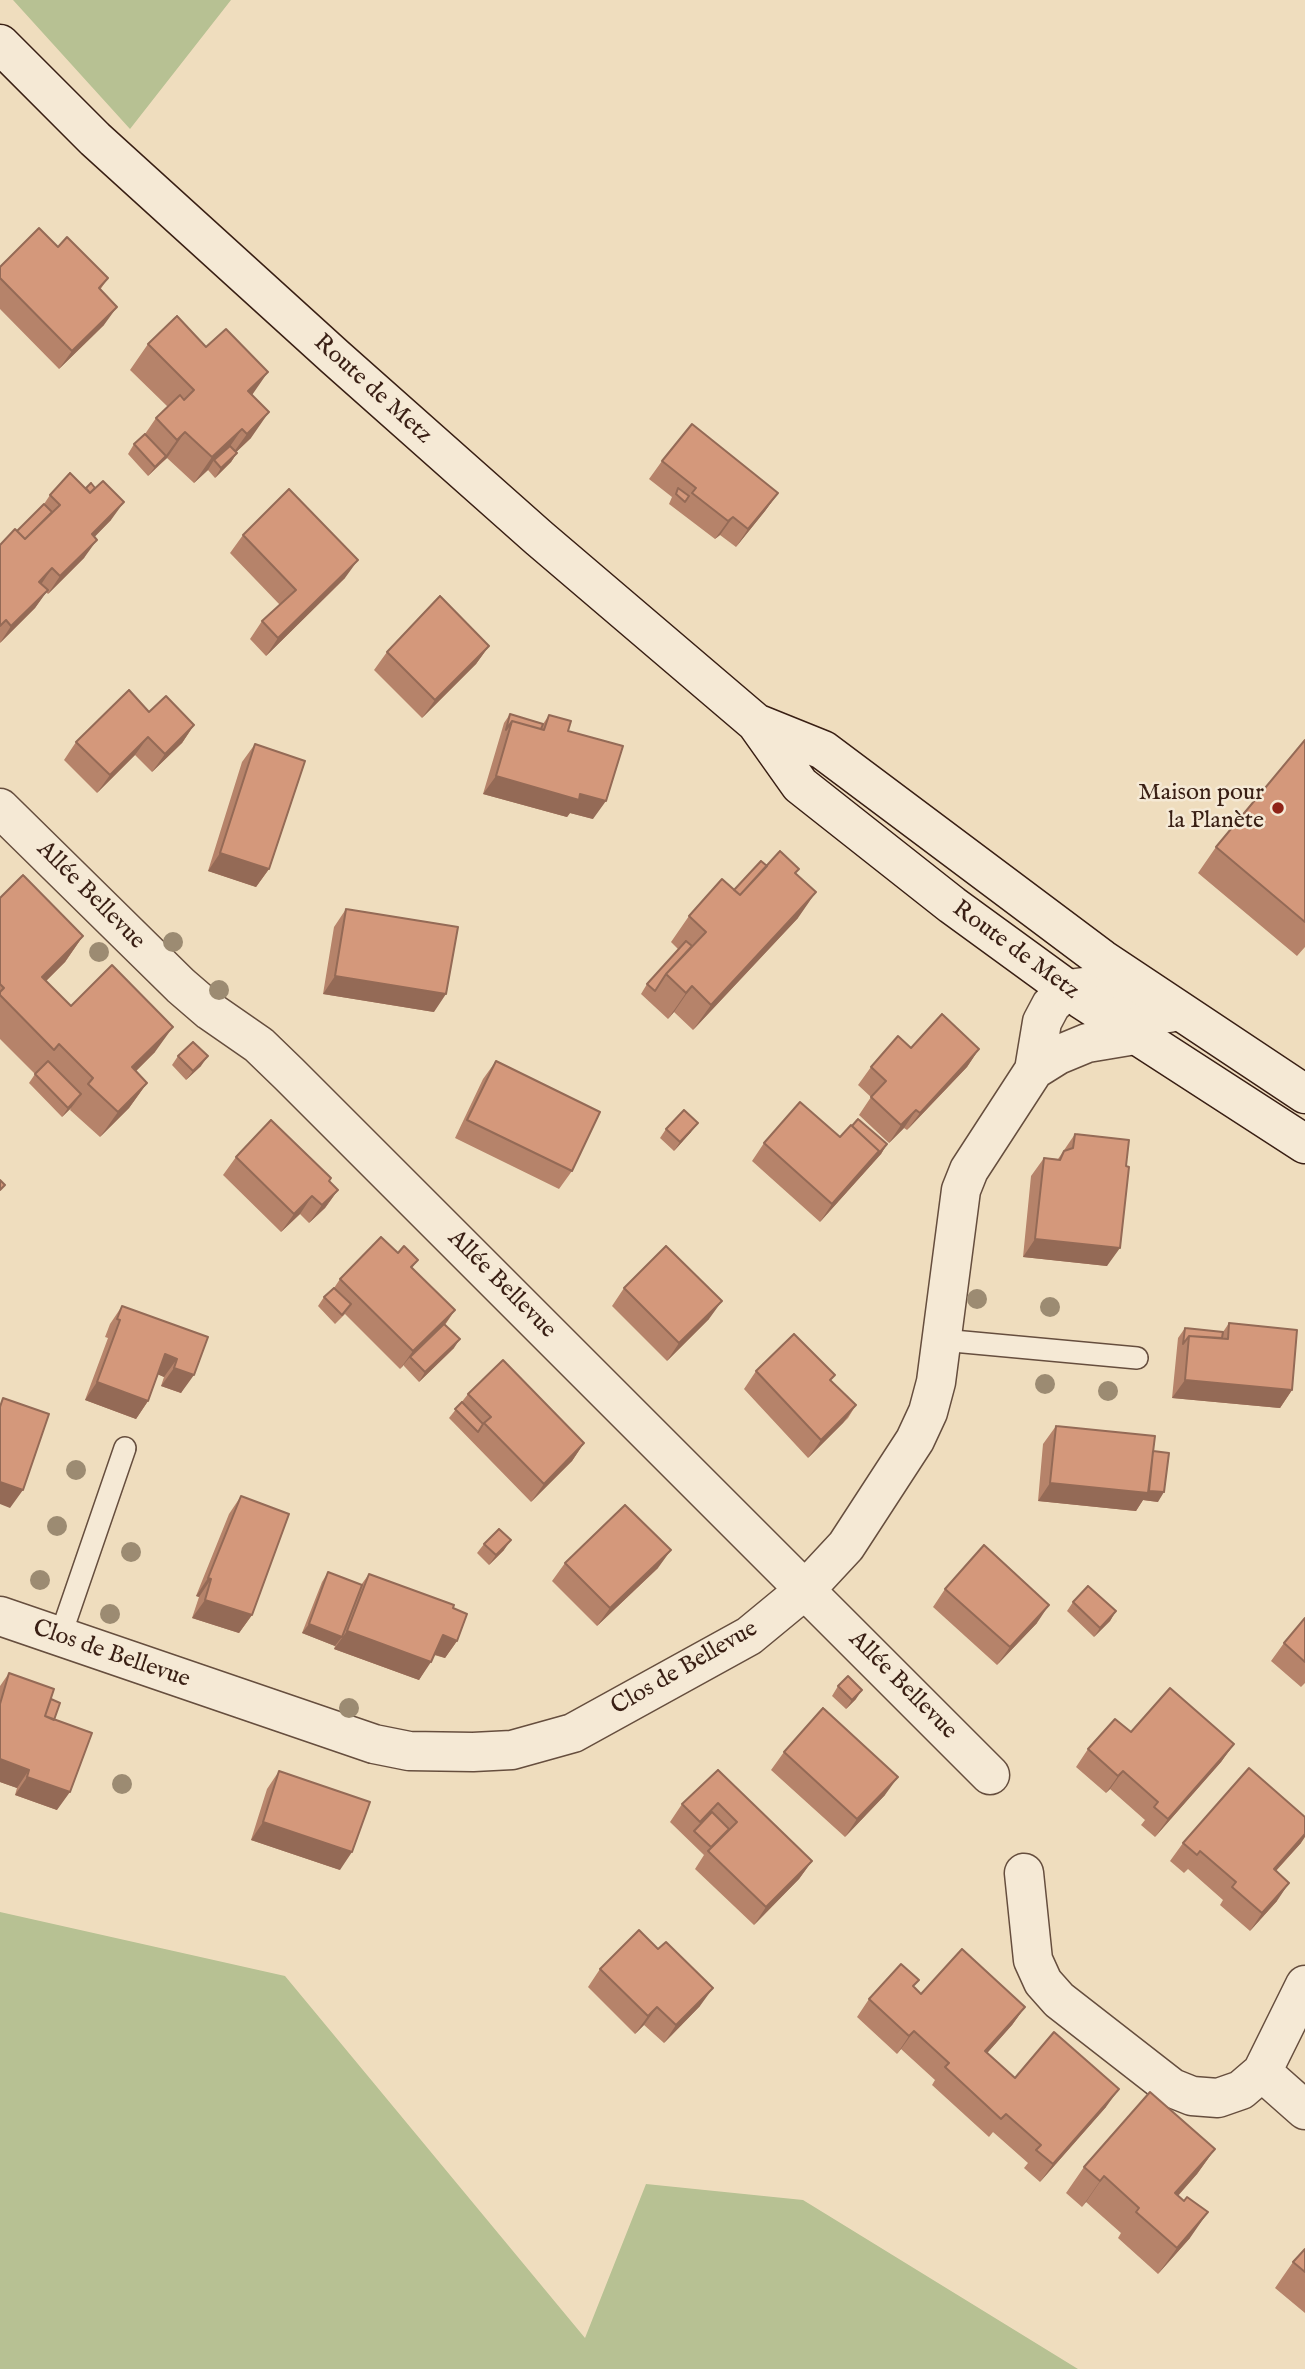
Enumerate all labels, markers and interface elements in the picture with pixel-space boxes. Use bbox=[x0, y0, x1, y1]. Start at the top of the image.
street label: Route de Metz bbox=[307, 329, 437, 451]
place label: Maison pour la Planète bbox=[1138, 780, 1264, 836]
marker: Maison pour la Planète bbox=[1270, 800, 1286, 816]
street label: Allée Bellevue bbox=[30, 836, 150, 956]
street label: Route de Metz bbox=[946, 895, 1084, 1007]
street label: Allée Bellevue bbox=[441, 1225, 561, 1345]
street label: Clos de Bellevue bbox=[29, 1615, 193, 1695]
street label: Clos de Bellevue bbox=[607, 1615, 763, 1723]
street label: Allée Bellevue bbox=[842, 1626, 962, 1746]

